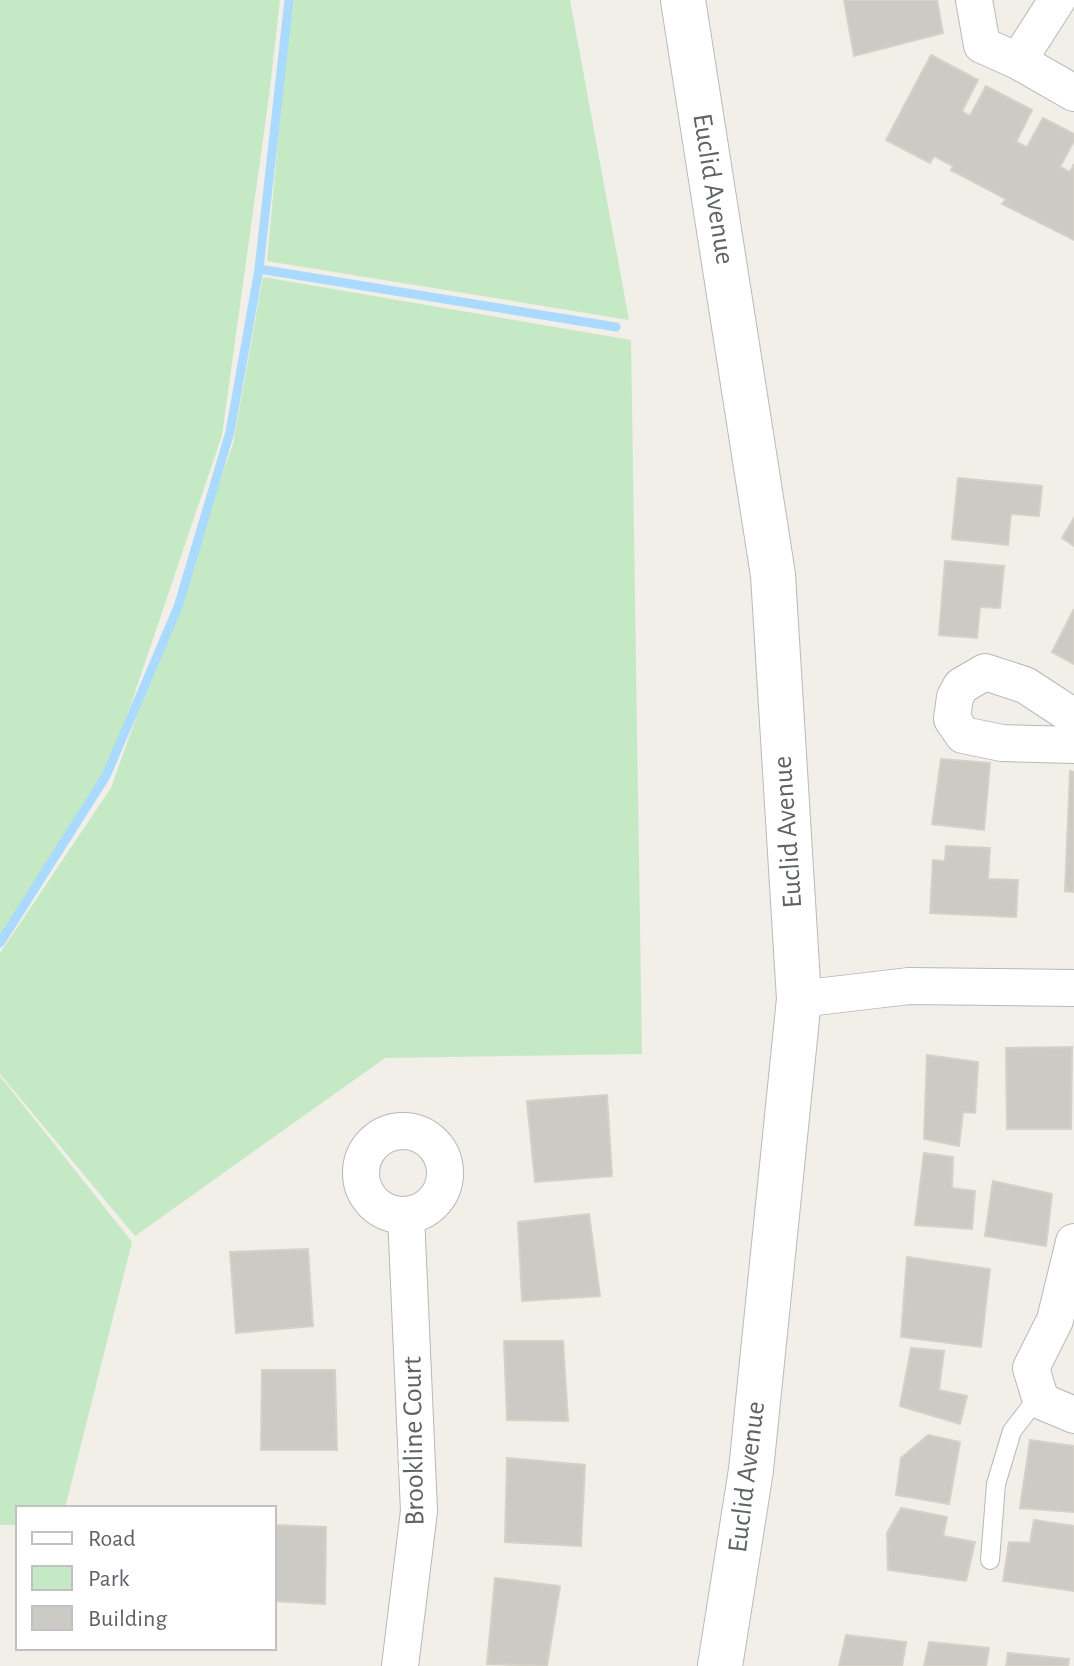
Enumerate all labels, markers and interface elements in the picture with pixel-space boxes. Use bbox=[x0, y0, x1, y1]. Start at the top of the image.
street label: Euclid Avenue bbox=[687, 112, 739, 266]
street label: Euclid Avenue bbox=[769, 755, 807, 909]
street label: Brookline Court bbox=[399, 1356, 429, 1526]
street label: Euclid Avenue bbox=[724, 1400, 770, 1554]
legend bbox=[16, 1506, 276, 1650]
text: Road bbox=[88, 1527, 136, 1551]
text: Park bbox=[88, 1567, 129, 1591]
text: Building bbox=[88, 1607, 167, 1631]

